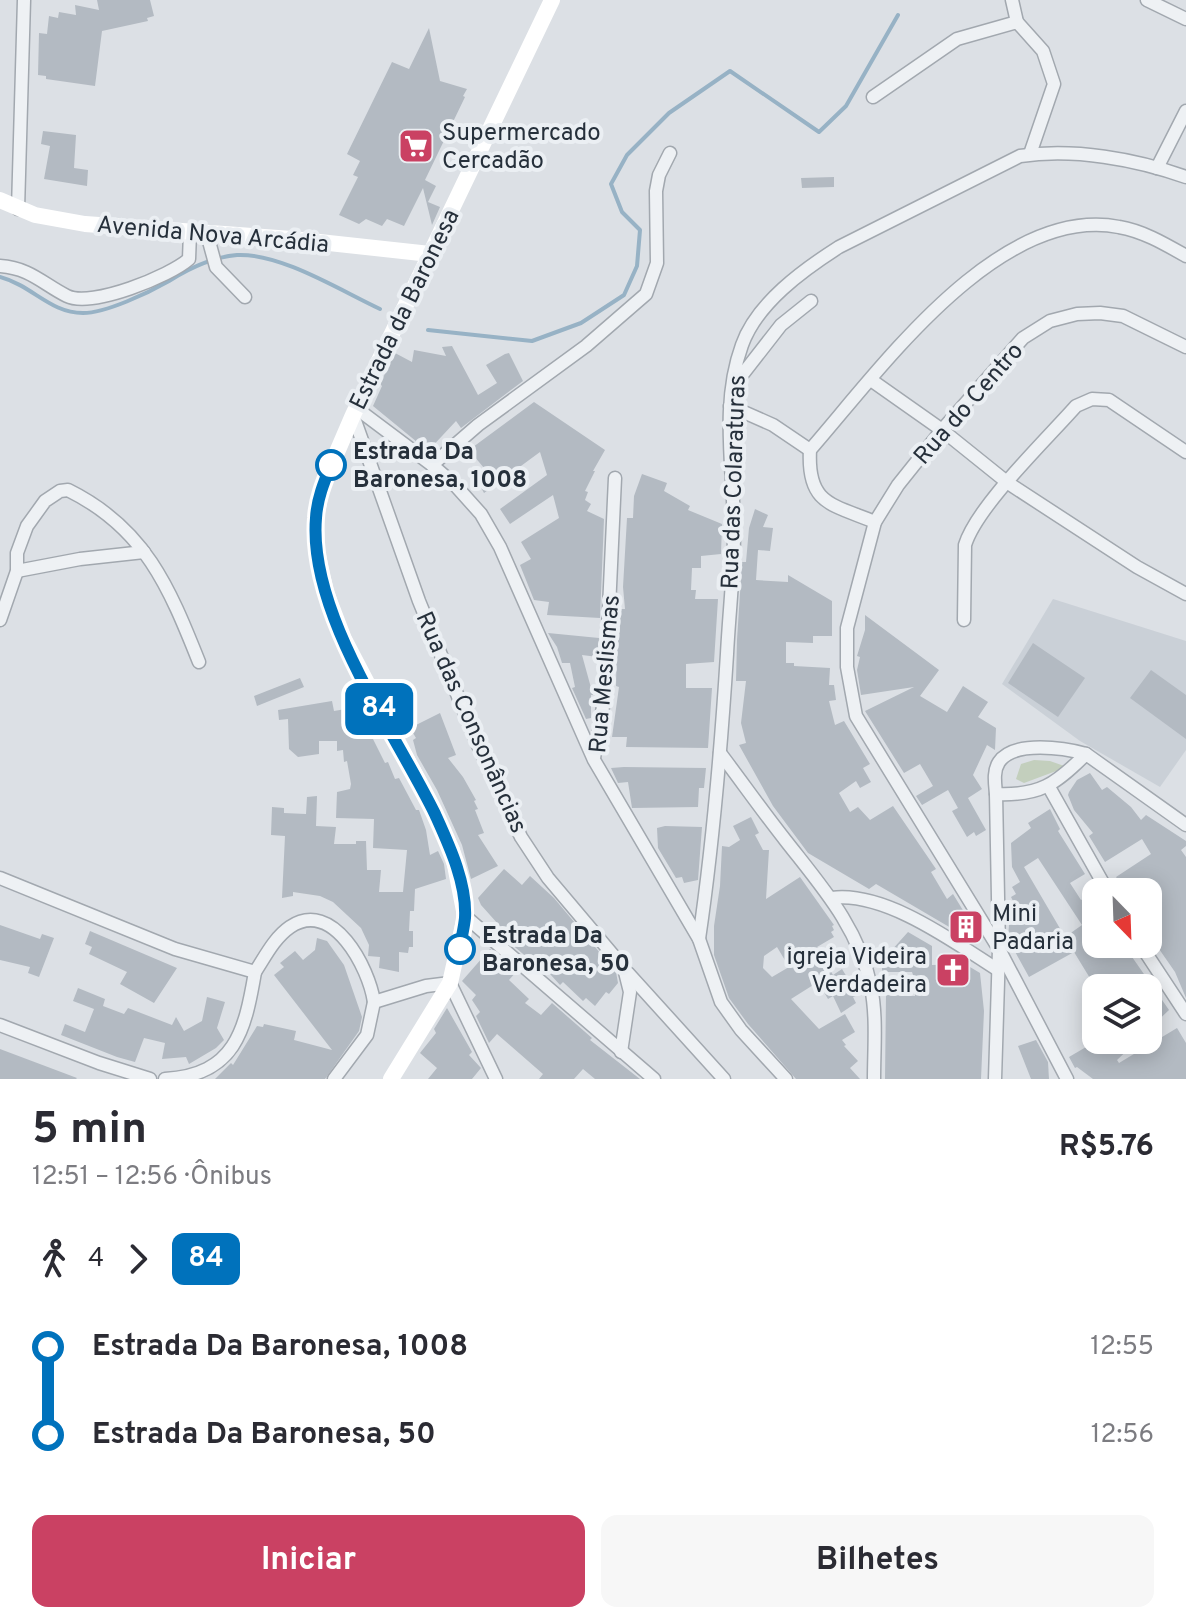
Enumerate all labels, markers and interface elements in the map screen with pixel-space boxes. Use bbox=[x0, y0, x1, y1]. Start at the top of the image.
place label: Supermercado Cercadão bbox=[442, 119, 601, 177]
supermarket icon: Supermercado Cercadão bbox=[397, 127, 435, 165]
street label: Estrada da Baronesa bbox=[344, 205, 467, 415]
street label: Avenida Nova Arcádia bbox=[95, 211, 330, 261]
street label: Rua do Centro bbox=[908, 337, 1031, 472]
street label: Rua das Colaraturas bbox=[716, 374, 754, 590]
place label: Estrada Da Baronesa, 1008 bbox=[353, 438, 527, 496]
marker: Estrada Da Baronesa, 1008 bbox=[316, 450, 346, 480]
street label: Rua Meslismas bbox=[584, 594, 628, 755]
street label: Rua das Consonâncias bbox=[408, 607, 533, 838]
line badge: 84 bbox=[343, 683, 415, 735]
text: 84 bbox=[361, 691, 397, 727]
north arrow bbox=[1082, 878, 1162, 958]
map controls bbox=[1082, 878, 1162, 1054]
place label: Mini Padaria bbox=[992, 900, 1074, 958]
building icon: Mini Padaria bbox=[947, 908, 985, 946]
place label: Estrada Da Baronesa, 50 bbox=[482, 922, 630, 980]
marker: Estrada Da Baronesa, 50 bbox=[445, 934, 475, 964]
place label: igreja Videira Verdadeira bbox=[786, 943, 927, 1001]
church icon: igreja Videira Verdadeira bbox=[934, 951, 972, 989]
button: layers bbox=[1082, 974, 1162, 1054]
text: 5 min bbox=[32, 1103, 147, 1159]
text: R$5.76 bbox=[1059, 1129, 1154, 1166]
text: 12:51 – 12:56 · Ônibus bbox=[32, 1161, 272, 1194]
icon: walk bbox=[32, 1237, 76, 1281]
icon: forward bbox=[116, 1237, 160, 1281]
text: 84 bbox=[188, 1241, 224, 1277]
text: 4 bbox=[88, 1243, 104, 1276]
text: Estrada Da Baronesa, 1008 bbox=[92, 1329, 468, 1366]
text: 12:55 bbox=[1090, 1331, 1154, 1364]
text: Estrada Da Baronesa, 50 bbox=[92, 1417, 436, 1454]
text: 12:56 bbox=[1091, 1419, 1154, 1452]
button: Iniciar bbox=[32, 1515, 585, 1607]
button: Bilhetes bbox=[601, 1515, 1154, 1607]

